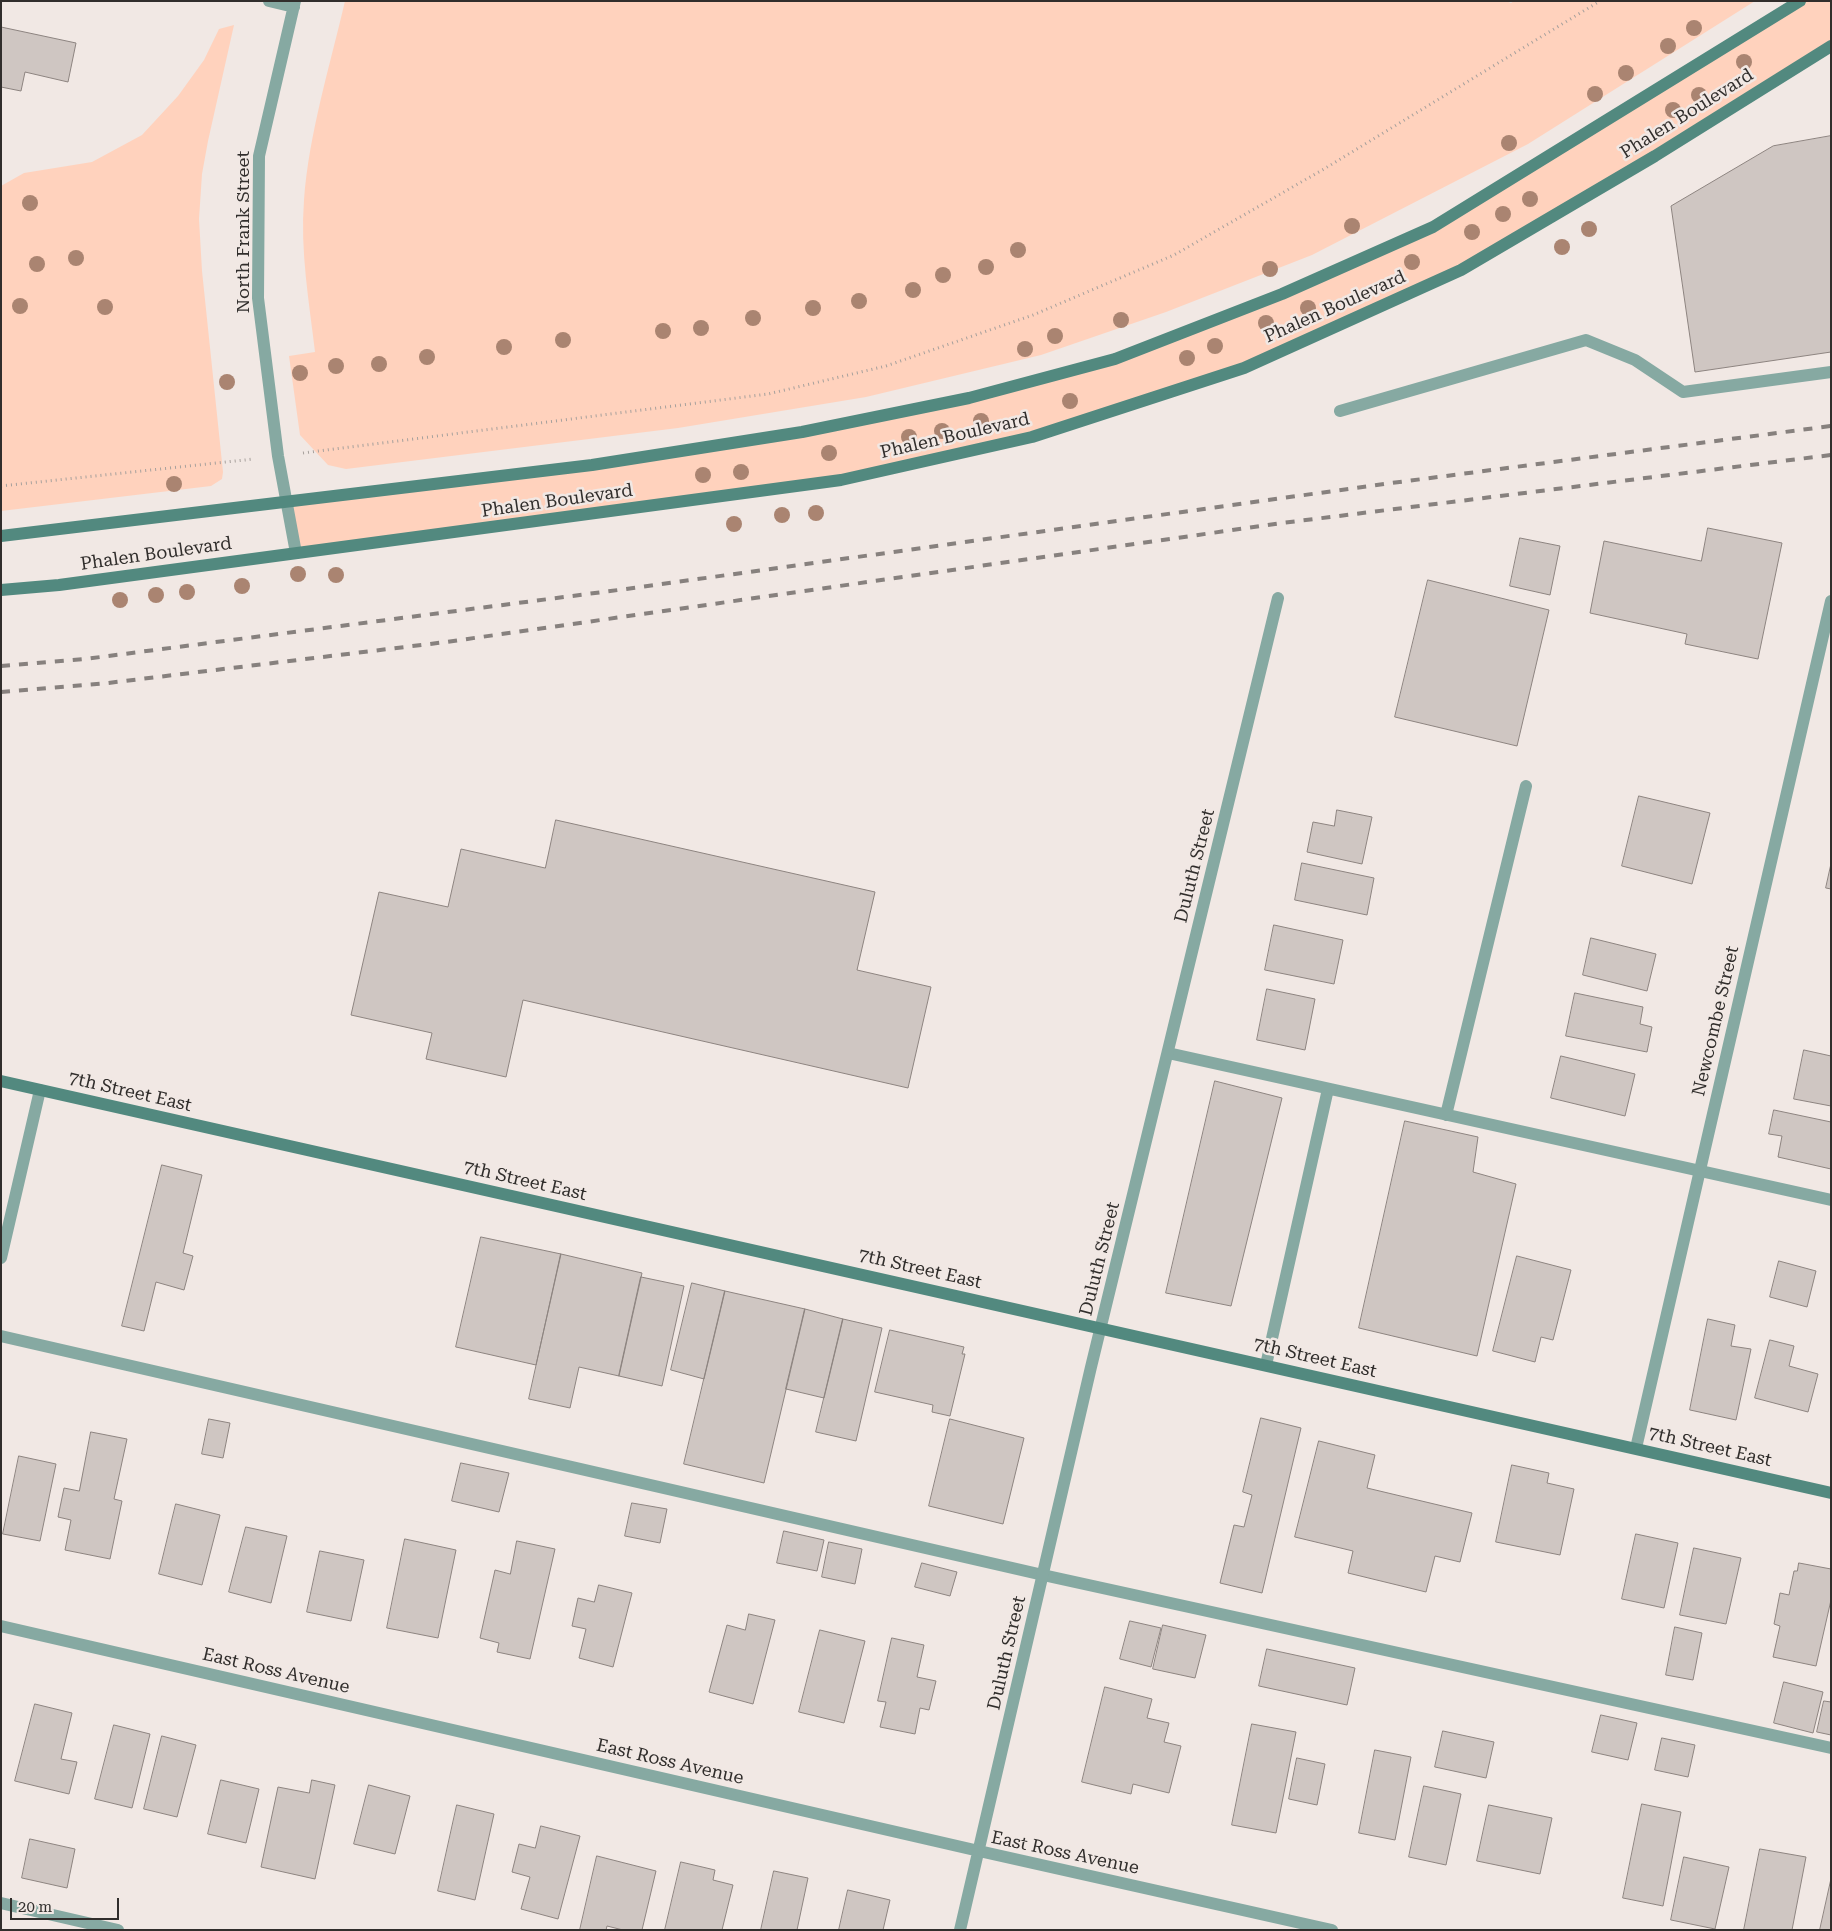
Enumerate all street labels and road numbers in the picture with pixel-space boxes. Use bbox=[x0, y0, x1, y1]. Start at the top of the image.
street label: Phalen Boulevard bbox=[1617, 64, 1757, 164]
street label: North Frank Street bbox=[233, 151, 255, 313]
street label: Phalen Boulevard bbox=[1261, 266, 1409, 348]
street label: Phalen Boulevard bbox=[878, 408, 1032, 464]
street label: Phalen Boulevard bbox=[480, 480, 634, 522]
street label: Phalen Boulevard bbox=[79, 533, 233, 575]
street label: Duluth Street bbox=[1170, 807, 1220, 925]
street label: Newcombe Street bbox=[1688, 944, 1744, 1098]
street label: 7th Street East bbox=[66, 1067, 194, 1117]
street label: 7th Street East bbox=[461, 1156, 589, 1206]
street label: Duluth Street bbox=[1075, 1200, 1125, 1318]
street label: 7th Street East bbox=[856, 1244, 984, 1294]
street label: 7th Street East bbox=[1251, 1333, 1379, 1383]
street label: 7th Street East bbox=[1646, 1422, 1774, 1472]
street label: Duluth Street bbox=[983, 1594, 1031, 1712]
street label: East Ross Avenue bbox=[200, 1644, 352, 1698]
street label: East Ross Avenue bbox=[594, 1735, 746, 1789]
street label: East Ross Avenue bbox=[989, 1827, 1141, 1879]

